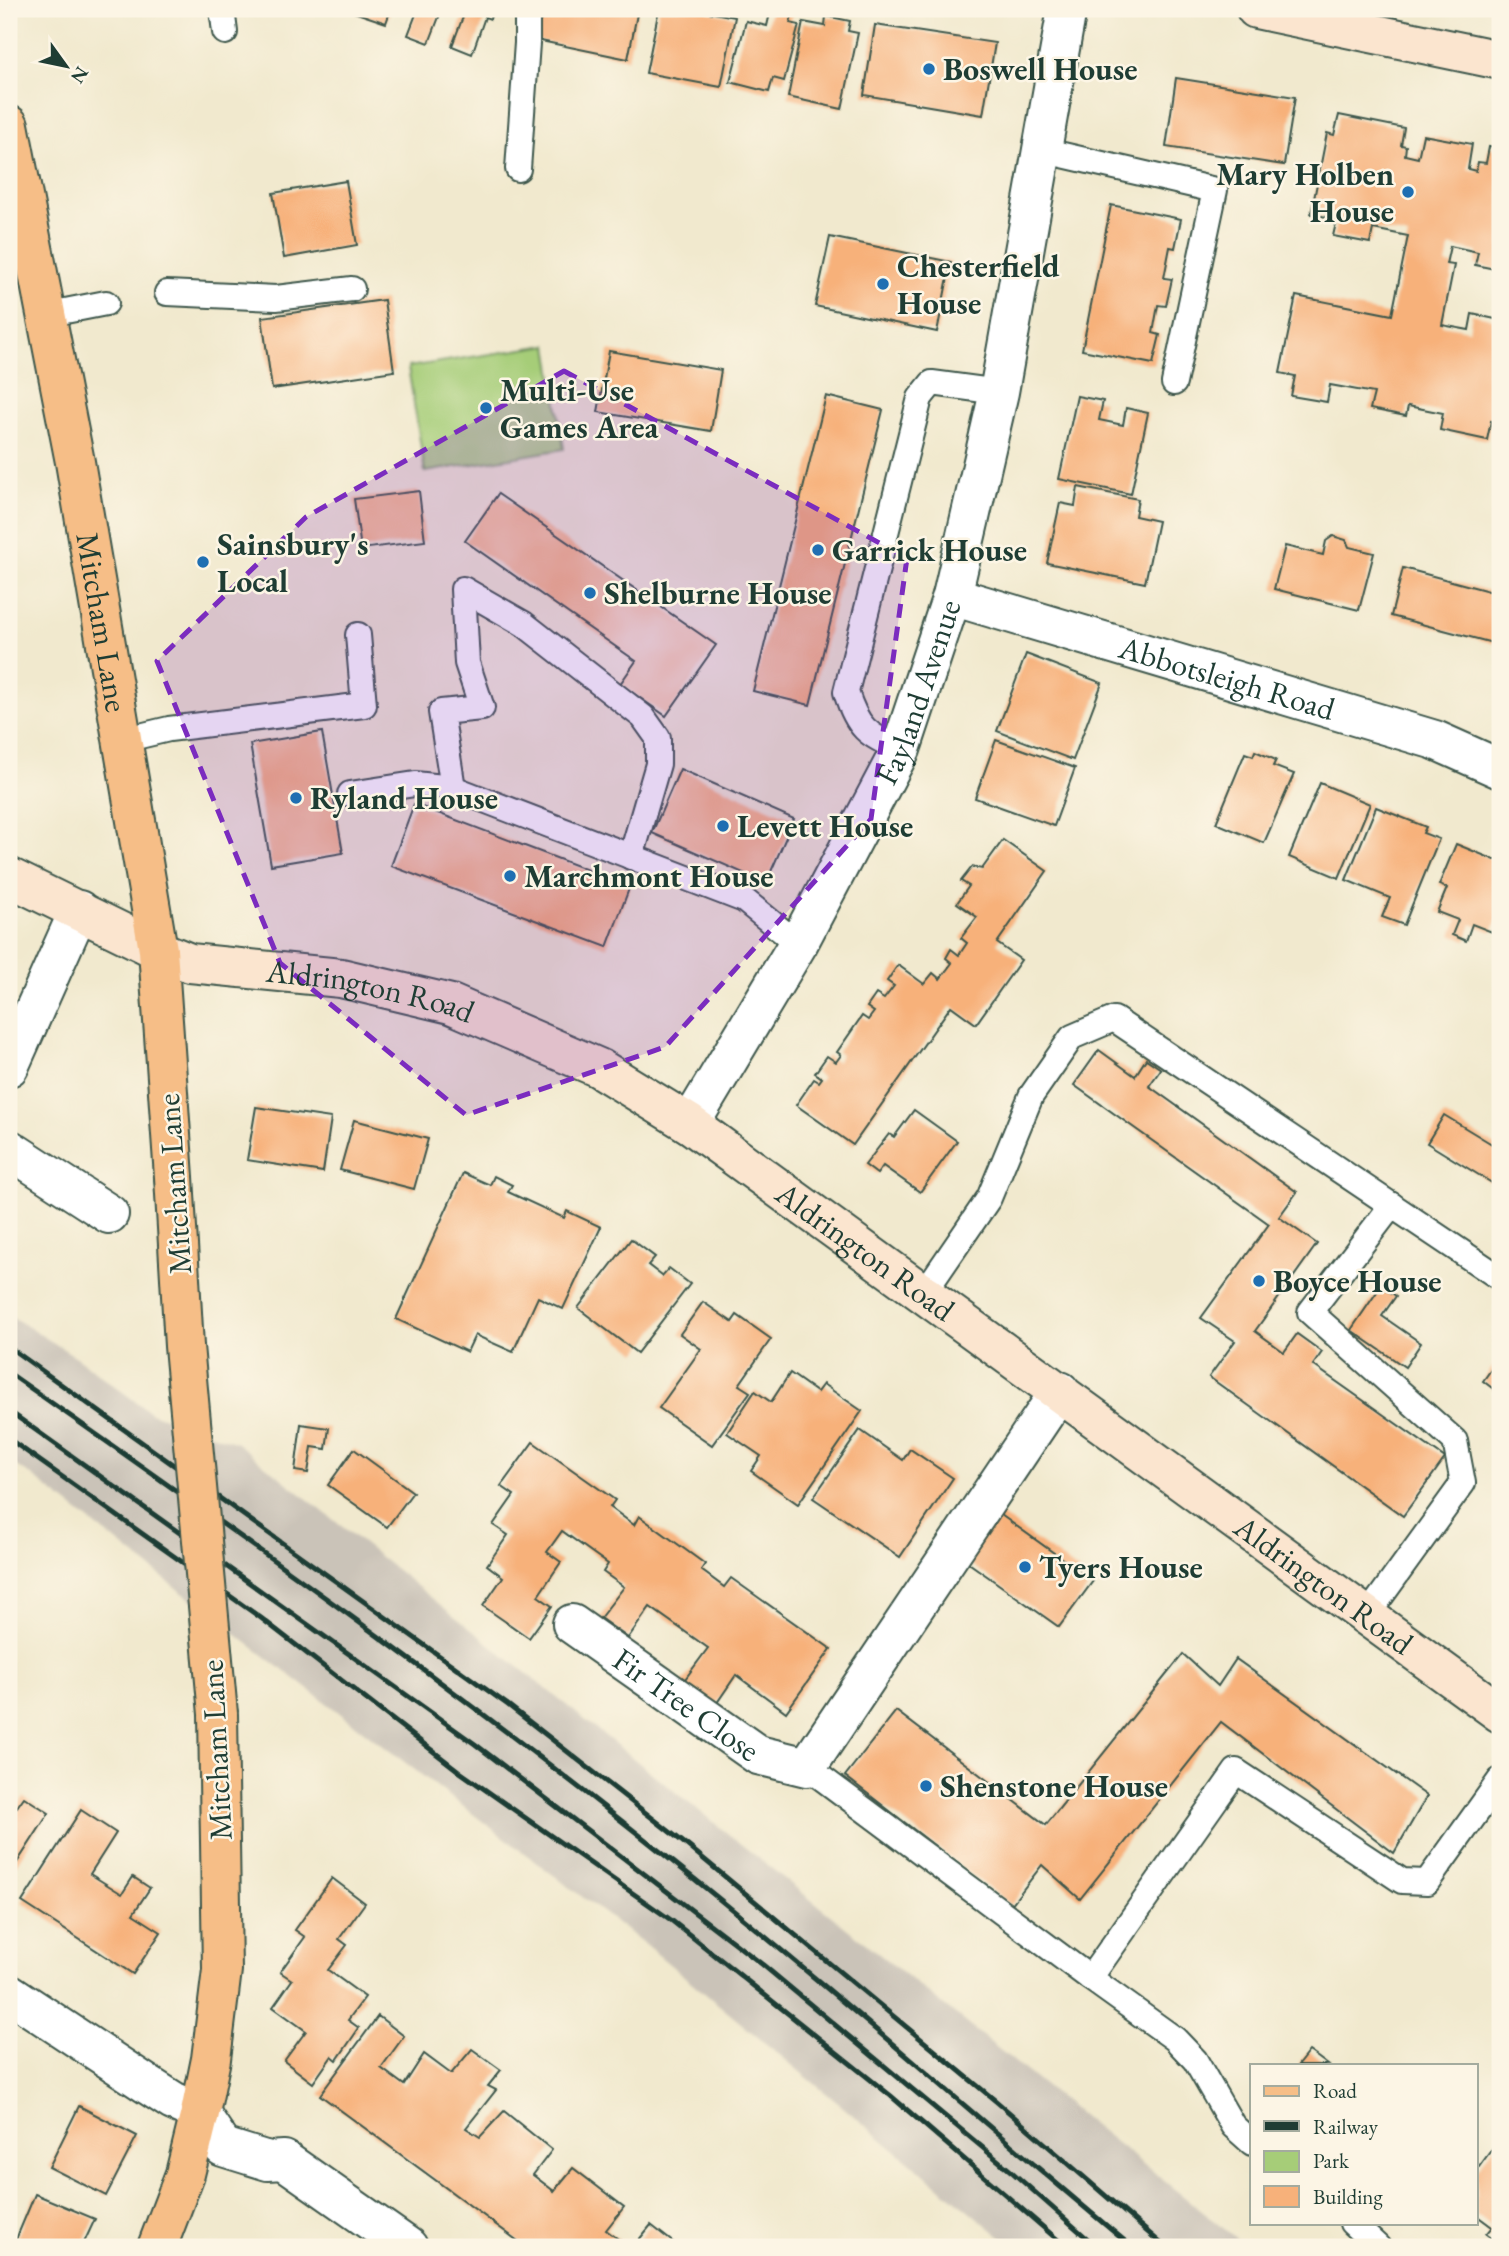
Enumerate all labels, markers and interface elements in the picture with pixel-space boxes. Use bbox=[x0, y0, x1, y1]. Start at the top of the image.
north arrow bbox=[32, 32, 102, 102]
place label: Boswell House bbox=[943, 48, 1138, 90]
marker: Boswell House bbox=[921, 61, 937, 77]
text: N bbox=[65, 62, 95, 89]
place label: Mary Holben House bbox=[1216, 153, 1394, 232]
marker: Mary Holben House bbox=[1400, 184, 1416, 200]
place label: Chesterfield House bbox=[897, 245, 1060, 324]
marker: Chesterfield House bbox=[875, 276, 891, 292]
place label: Multi-Use Games Area bbox=[500, 369, 660, 448]
marker: Multi-Use Games Area bbox=[478, 400, 494, 416]
place label: Sainsbury's Local bbox=[217, 523, 369, 602]
street label: Mitcham Lane bbox=[66, 529, 138, 715]
place label: Garrick House bbox=[832, 529, 1027, 571]
marker: Garrick House bbox=[810, 542, 826, 558]
marker: Sainsbury's Local bbox=[195, 554, 211, 570]
place label: Shelburne House bbox=[604, 572, 832, 614]
marker: Shelburne House bbox=[582, 585, 598, 601]
street label: Fayland Avenue bbox=[865, 594, 970, 792]
street label: Abbotsleigh Road bbox=[1113, 626, 1341, 730]
place label: Ryland House bbox=[310, 777, 498, 819]
marker: Ryland House bbox=[288, 790, 304, 806]
place label: Levett House bbox=[737, 805, 913, 847]
marker: Levett House bbox=[715, 818, 731, 834]
place label: Marchmont House bbox=[524, 855, 774, 897]
marker: Marchmont House bbox=[502, 868, 518, 884]
street label: Aldrington Road bbox=[263, 950, 482, 1033]
street label: Mitcham Lane bbox=[147, 1092, 201, 1276]
street label: Aldrington Road bbox=[766, 1172, 964, 1331]
place label: Boyce House bbox=[1273, 1260, 1442, 1302]
marker: Boyce House bbox=[1251, 1273, 1267, 1289]
street label: Aldrington Road bbox=[1225, 1505, 1422, 1665]
place label: Tyers House bbox=[1039, 1546, 1203, 1588]
marker: Tyers House bbox=[1017, 1559, 1033, 1575]
street label: Fir Tree Close bbox=[605, 1638, 768, 1771]
street label: Mitcham Lane bbox=[190, 1658, 242, 1842]
place label: Shenstone House bbox=[940, 1765, 1168, 1807]
marker: Shenstone House bbox=[918, 1778, 934, 1794]
legend bbox=[1250, 2064, 1478, 2224]
text: Road bbox=[1313, 2077, 1357, 2104]
text: Railway bbox=[1313, 2113, 1379, 2140]
text: Park bbox=[1313, 2147, 1350, 2174]
text: Building bbox=[1313, 2183, 1383, 2210]

